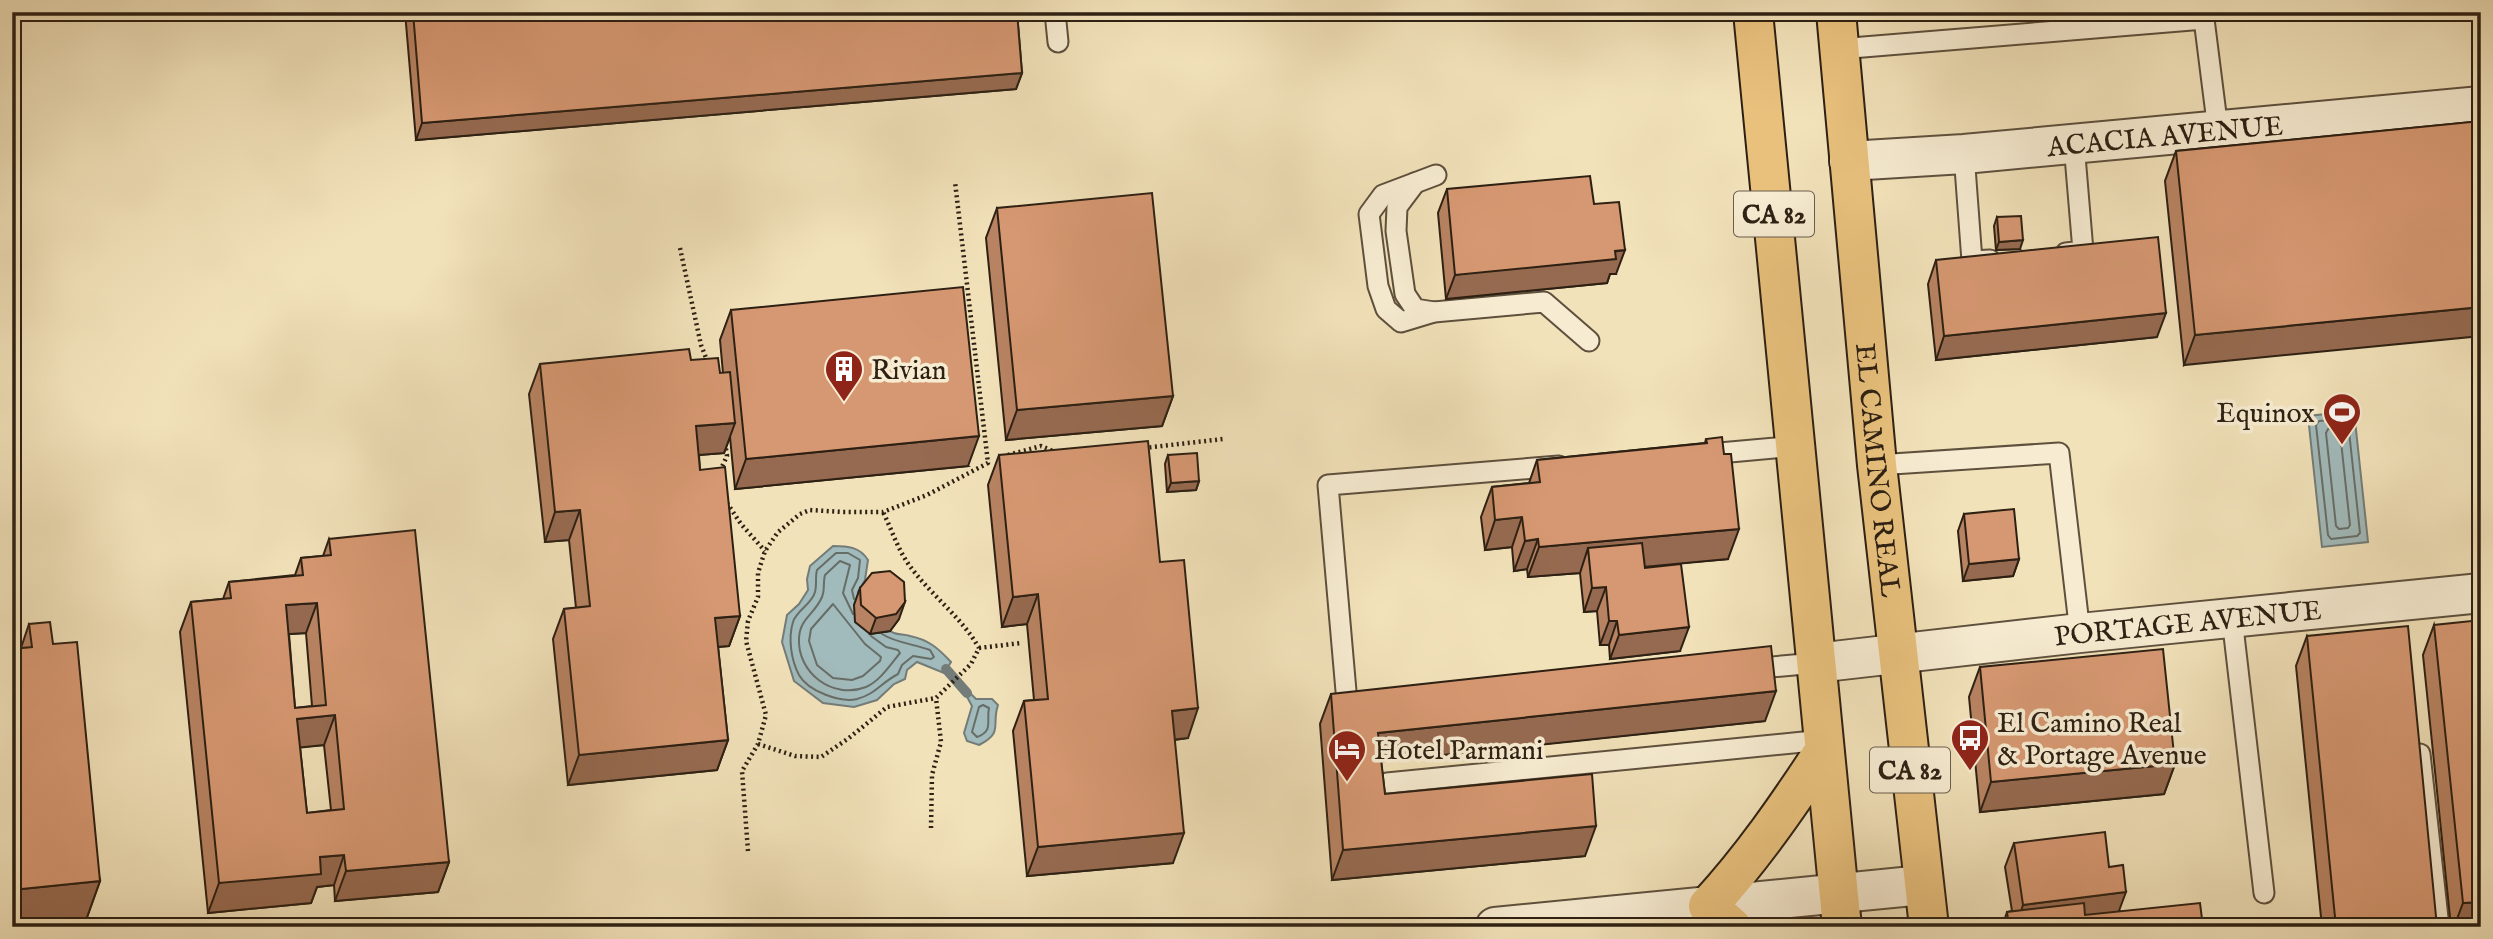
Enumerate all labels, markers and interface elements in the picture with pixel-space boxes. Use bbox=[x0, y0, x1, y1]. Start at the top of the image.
street label: ACACIA AVENUE bbox=[2045, 109, 2285, 166]
road number: CA 82 bbox=[1734, 192, 1814, 236]
street label: EL CAMINO REAL bbox=[1846, 342, 1907, 599]
building icon: Rivian bbox=[823, 348, 865, 403]
place label: Rivian bbox=[871, 354, 947, 389]
sports icon: Equinox bbox=[2321, 391, 2363, 446]
place label: Equinox bbox=[2216, 397, 2315, 432]
street label: PORTAGE AVENUE bbox=[2052, 594, 2323, 656]
place label: El Camino Real & Portage Avenue bbox=[1997, 707, 2207, 774]
bus stop icon: El Camino Real & Portage Avenue bbox=[1949, 717, 1991, 772]
hotel icon: Hotel Parmani bbox=[1326, 728, 1368, 783]
place label: Hotel Parmani bbox=[1374, 734, 1543, 769]
road number: CA 82 bbox=[1870, 748, 1950, 792]

